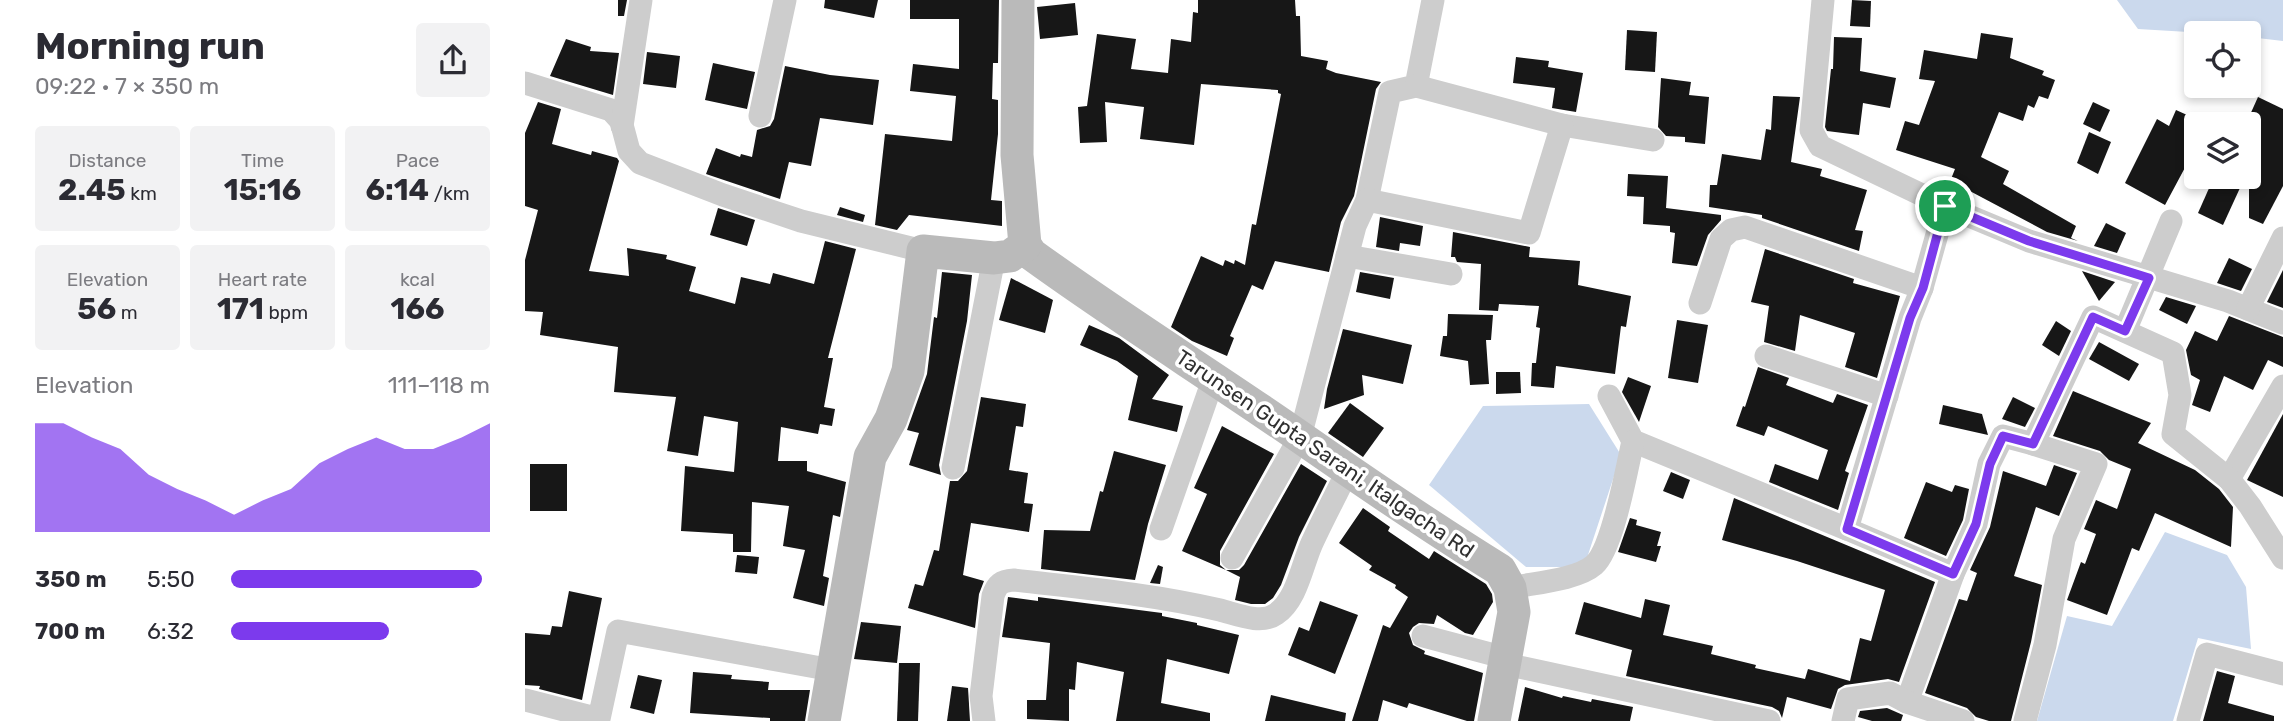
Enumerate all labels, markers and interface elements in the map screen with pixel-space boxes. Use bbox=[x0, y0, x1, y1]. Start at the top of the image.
map controls bbox=[2184, 21, 2261, 189]
button: locate bbox=[2184, 21, 2261, 98]
text: Morning run bbox=[35, 23, 265, 69]
button: share bbox=[416, 23, 490, 97]
text: 09:22 · 7 × 350 m bbox=[35, 72, 219, 100]
button: layers bbox=[2184, 112, 2261, 189]
text: Distance bbox=[69, 149, 146, 172]
text: Time bbox=[241, 149, 284, 172]
text: Pace bbox=[396, 149, 439, 172]
text: 2.45 bbox=[58, 172, 126, 208]
text: 15:16 bbox=[224, 172, 301, 208]
text: 6:14 bbox=[365, 172, 429, 208]
pin bbox=[1915, 176, 1975, 236]
text: km bbox=[126, 182, 157, 205]
text: /km bbox=[429, 182, 470, 205]
icon: arrive bbox=[1926, 187, 1964, 225]
text: Elevation bbox=[67, 268, 148, 291]
text: Heart rate bbox=[218, 268, 307, 291]
text: kcal bbox=[400, 268, 435, 291]
text: 56 bbox=[77, 291, 116, 327]
text: 171 bbox=[217, 291, 264, 327]
text: 166 bbox=[391, 291, 444, 327]
text: m bbox=[116, 301, 138, 324]
text: bpm bbox=[264, 301, 308, 324]
street label: Tarunsen Gupta Sarani, Italgacha Rd bbox=[1172, 344, 1479, 563]
text: Elevation bbox=[35, 371, 134, 399]
text: 111–118 m bbox=[388, 371, 490, 399]
text: 350 m bbox=[35, 565, 107, 593]
text: 5:50 bbox=[147, 565, 195, 593]
text: 700 m bbox=[35, 617, 105, 645]
text: 6:32 bbox=[147, 617, 194, 645]

